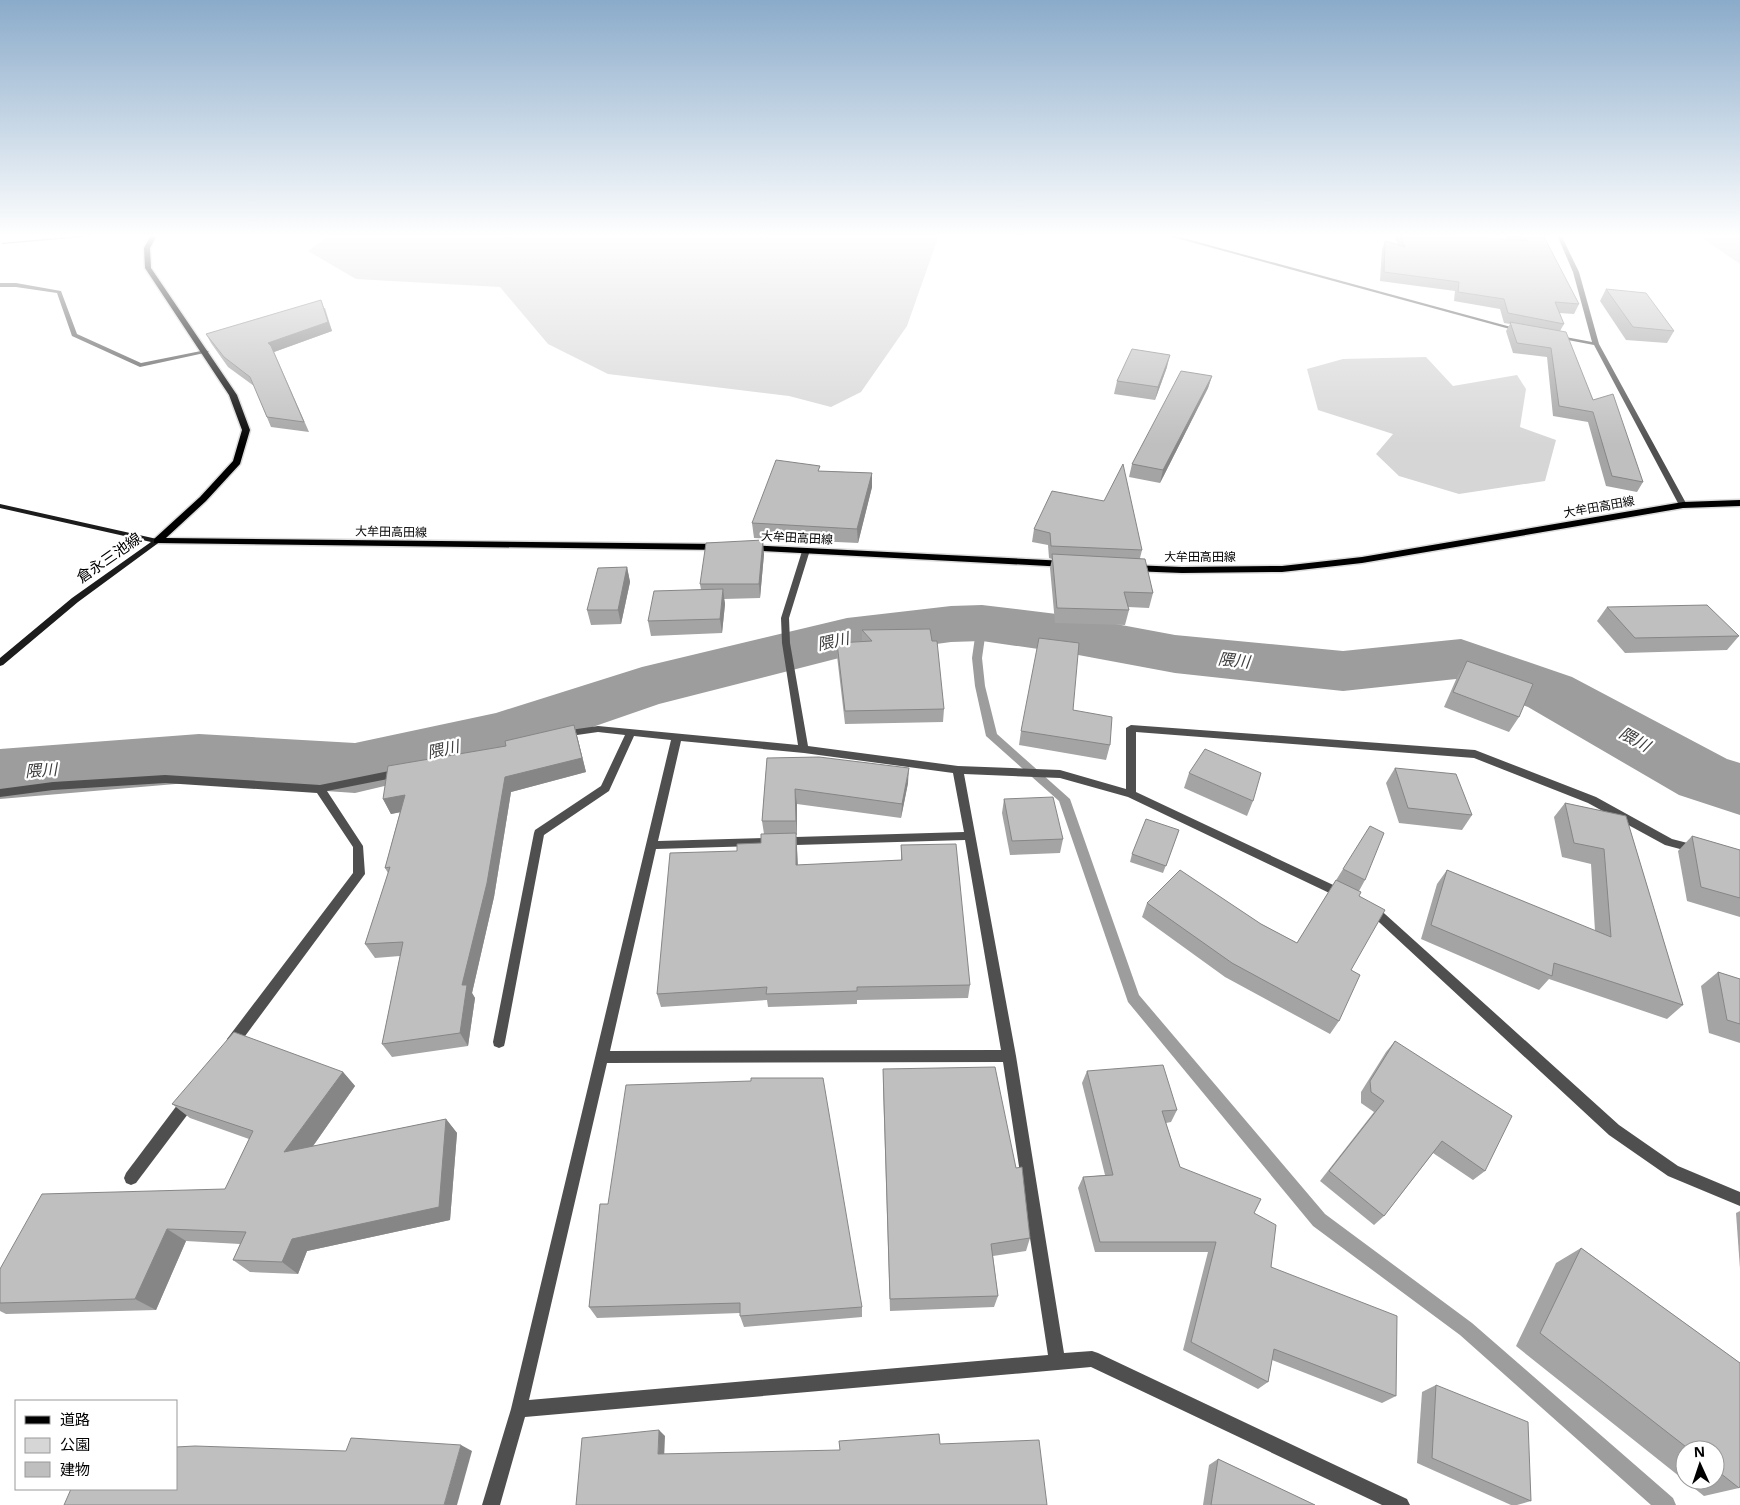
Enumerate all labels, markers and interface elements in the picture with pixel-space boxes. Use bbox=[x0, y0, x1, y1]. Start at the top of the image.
street label: 大牟田高田線 bbox=[1562, 492, 1636, 521]
street label: 大牟田高田線 bbox=[355, 522, 427, 541]
street label: 倉永三池線 bbox=[72, 527, 145, 587]
street label: 大牟田高田線 bbox=[761, 527, 833, 548]
street label: 大牟田高田線 bbox=[1164, 548, 1236, 565]
water label: 隈川 bbox=[815, 626, 853, 655]
water label: 隈川 bbox=[1217, 647, 1253, 673]
water label: 隈川 bbox=[1616, 722, 1656, 757]
water label: 隈川 bbox=[425, 734, 463, 763]
water label: 隈川 bbox=[24, 758, 60, 782]
legend bbox=[15, 1400, 178, 1490]
text: 道路 bbox=[60, 1409, 90, 1429]
text: 公園 bbox=[60, 1434, 90, 1454]
north arrow bbox=[1675, 1440, 1725, 1490]
text: N bbox=[1693, 1442, 1705, 1461]
text: 建物 bbox=[60, 1459, 90, 1479]

